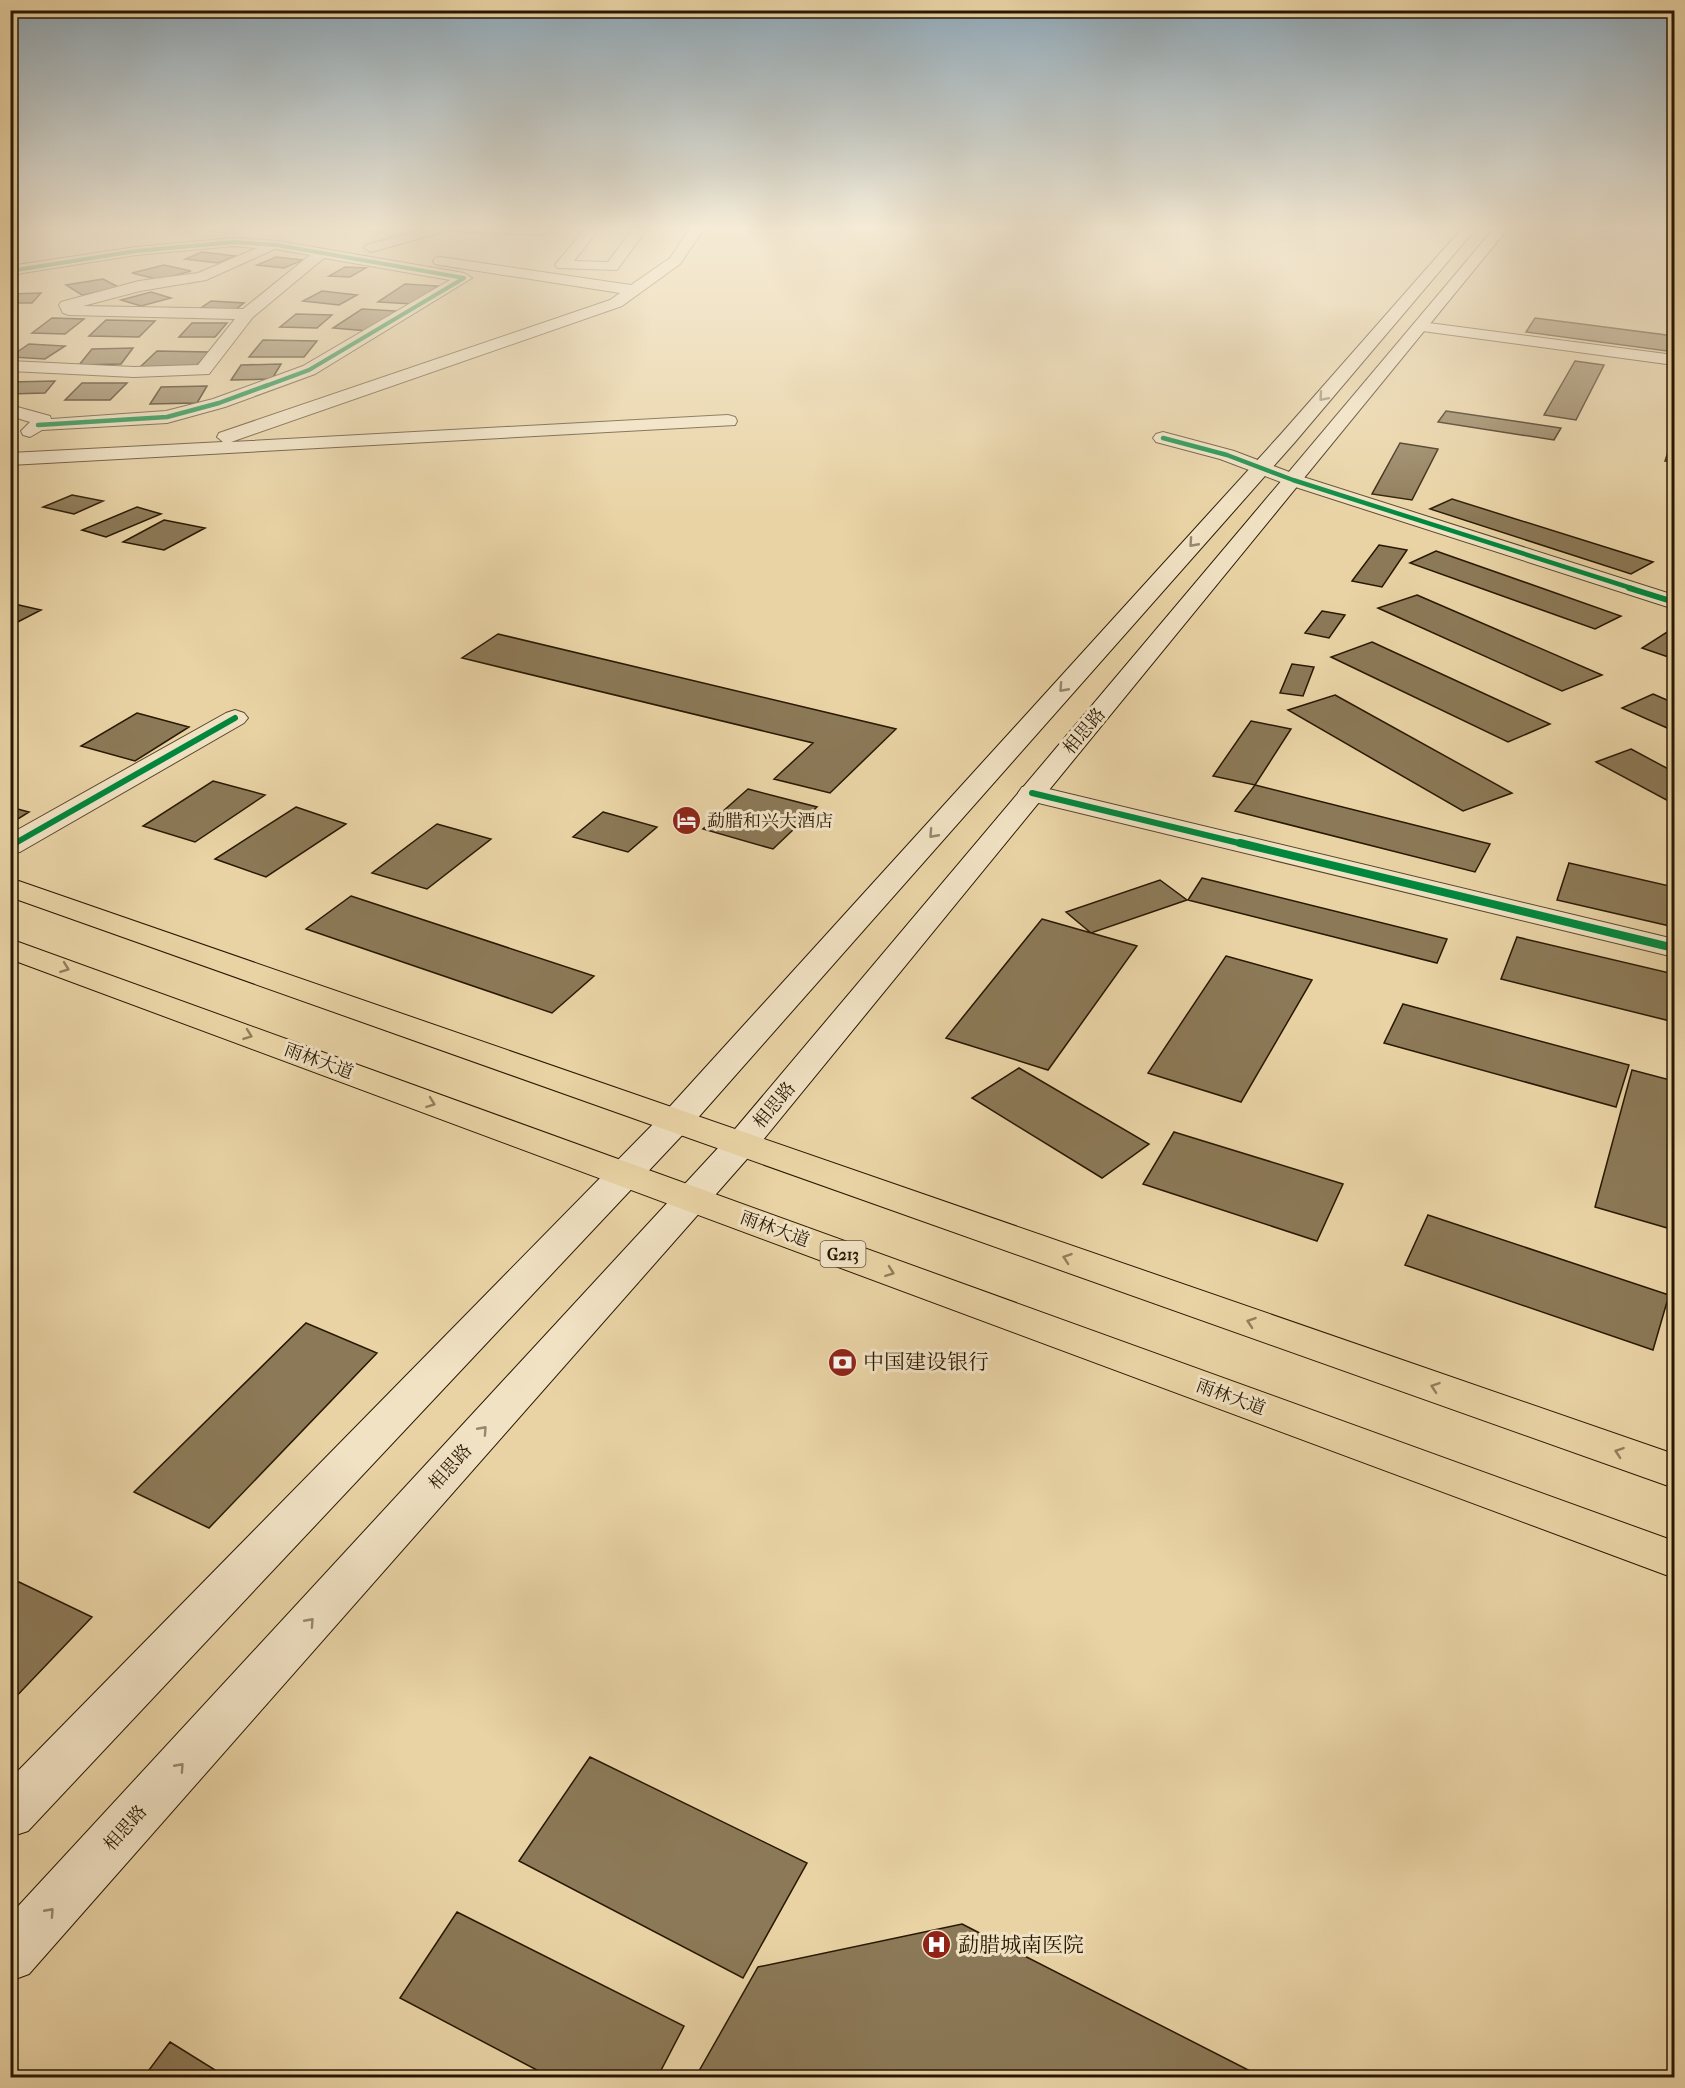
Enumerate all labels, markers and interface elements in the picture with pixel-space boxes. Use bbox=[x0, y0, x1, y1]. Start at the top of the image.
one-way arrow bbox=[1319, 390, 1330, 401]
one-way arrow bbox=[1189, 536, 1200, 547]
one-way arrow bbox=[1059, 681, 1070, 692]
street label: 相思路 bbox=[1059, 704, 1110, 759]
hotel icon: 勐腊和兴大酒店 bbox=[670, 805, 702, 837]
place label: 勐腊和兴大酒店 bbox=[707, 811, 833, 832]
one-way arrow bbox=[929, 827, 940, 837]
one-way arrow bbox=[60, 961, 70, 974]
one-way arrow bbox=[243, 1028, 253, 1041]
street label: 雨林大道 bbox=[281, 1039, 356, 1084]
street label: 相思路 bbox=[749, 1078, 800, 1133]
one-way arrow bbox=[426, 1095, 436, 1108]
street label: 雨林大道 bbox=[737, 1207, 812, 1252]
road number: G213 bbox=[820, 1241, 866, 1267]
one-way arrow bbox=[1062, 1252, 1073, 1265]
one-way arrow bbox=[884, 1264, 895, 1277]
one-way arrow bbox=[1246, 1317, 1257, 1330]
bank icon: 中国建设银行 bbox=[826, 1346, 858, 1378]
place label: 中国建设银行 bbox=[863, 1350, 989, 1374]
street label: 雨林大道 bbox=[1193, 1375, 1268, 1420]
one-way arrow bbox=[1430, 1382, 1441, 1395]
one-way arrow bbox=[476, 1426, 487, 1437]
street label: 相思路 bbox=[425, 1440, 476, 1494]
one-way arrow bbox=[1614, 1446, 1625, 1459]
one-way arrow bbox=[303, 1618, 314, 1629]
one-way arrow bbox=[173, 1763, 184, 1774]
street label: 相思路 bbox=[100, 1801, 151, 1855]
one-way arrow bbox=[43, 1908, 54, 1919]
hospital icon: 勐腊城南医院 bbox=[921, 1929, 953, 1961]
place label: 勐腊城南医院 bbox=[958, 1933, 1084, 1957]

